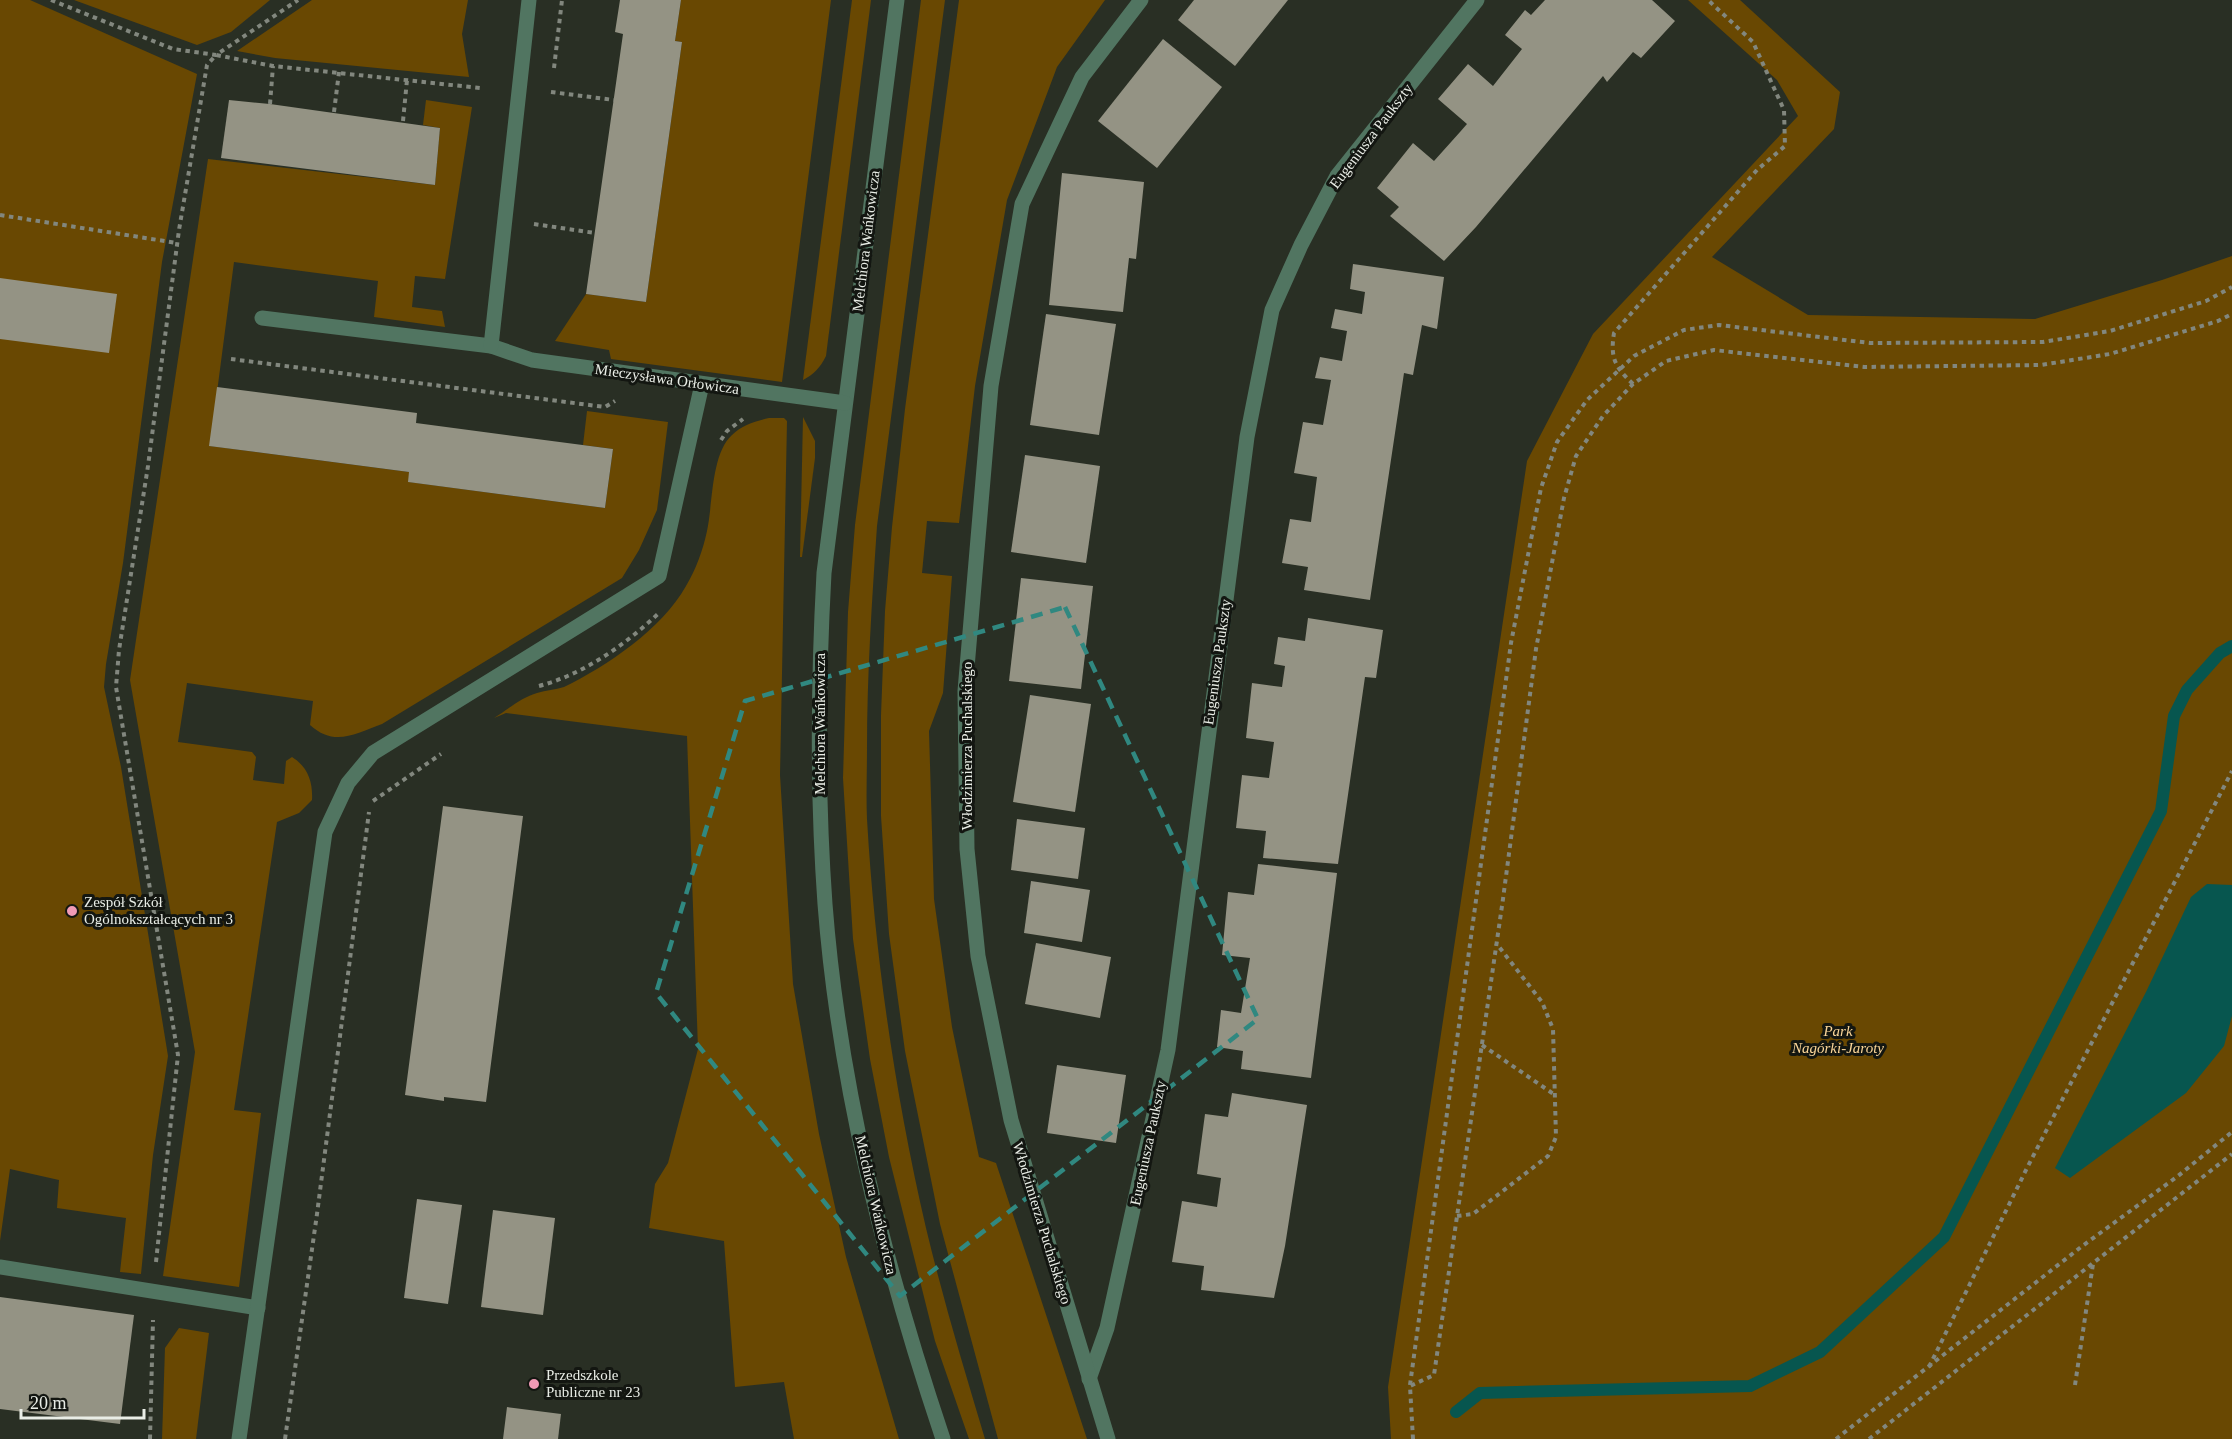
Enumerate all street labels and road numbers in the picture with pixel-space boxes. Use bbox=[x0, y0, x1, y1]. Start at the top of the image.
street label: Eugeniusza Paukszty bbox=[1326, 80, 1416, 192]
street label: Melchiora Wańkowicza bbox=[849, 169, 883, 313]
street label: Mieczysława Orłowicza bbox=[594, 361, 740, 397]
street label: Eugeniusza Paukszty bbox=[1200, 597, 1234, 726]
street label: Melchiora Wańkowicza bbox=[812, 653, 828, 795]
street label: Włodzimierza Puchalskiego bbox=[959, 662, 975, 830]
street label: Eugeniusza Paukszty bbox=[1127, 1079, 1169, 1207]
street label: Melchiora Wańkowicza bbox=[852, 1134, 900, 1276]
street label: Włodzimierza Puchalskiego bbox=[1010, 1140, 1074, 1306]

